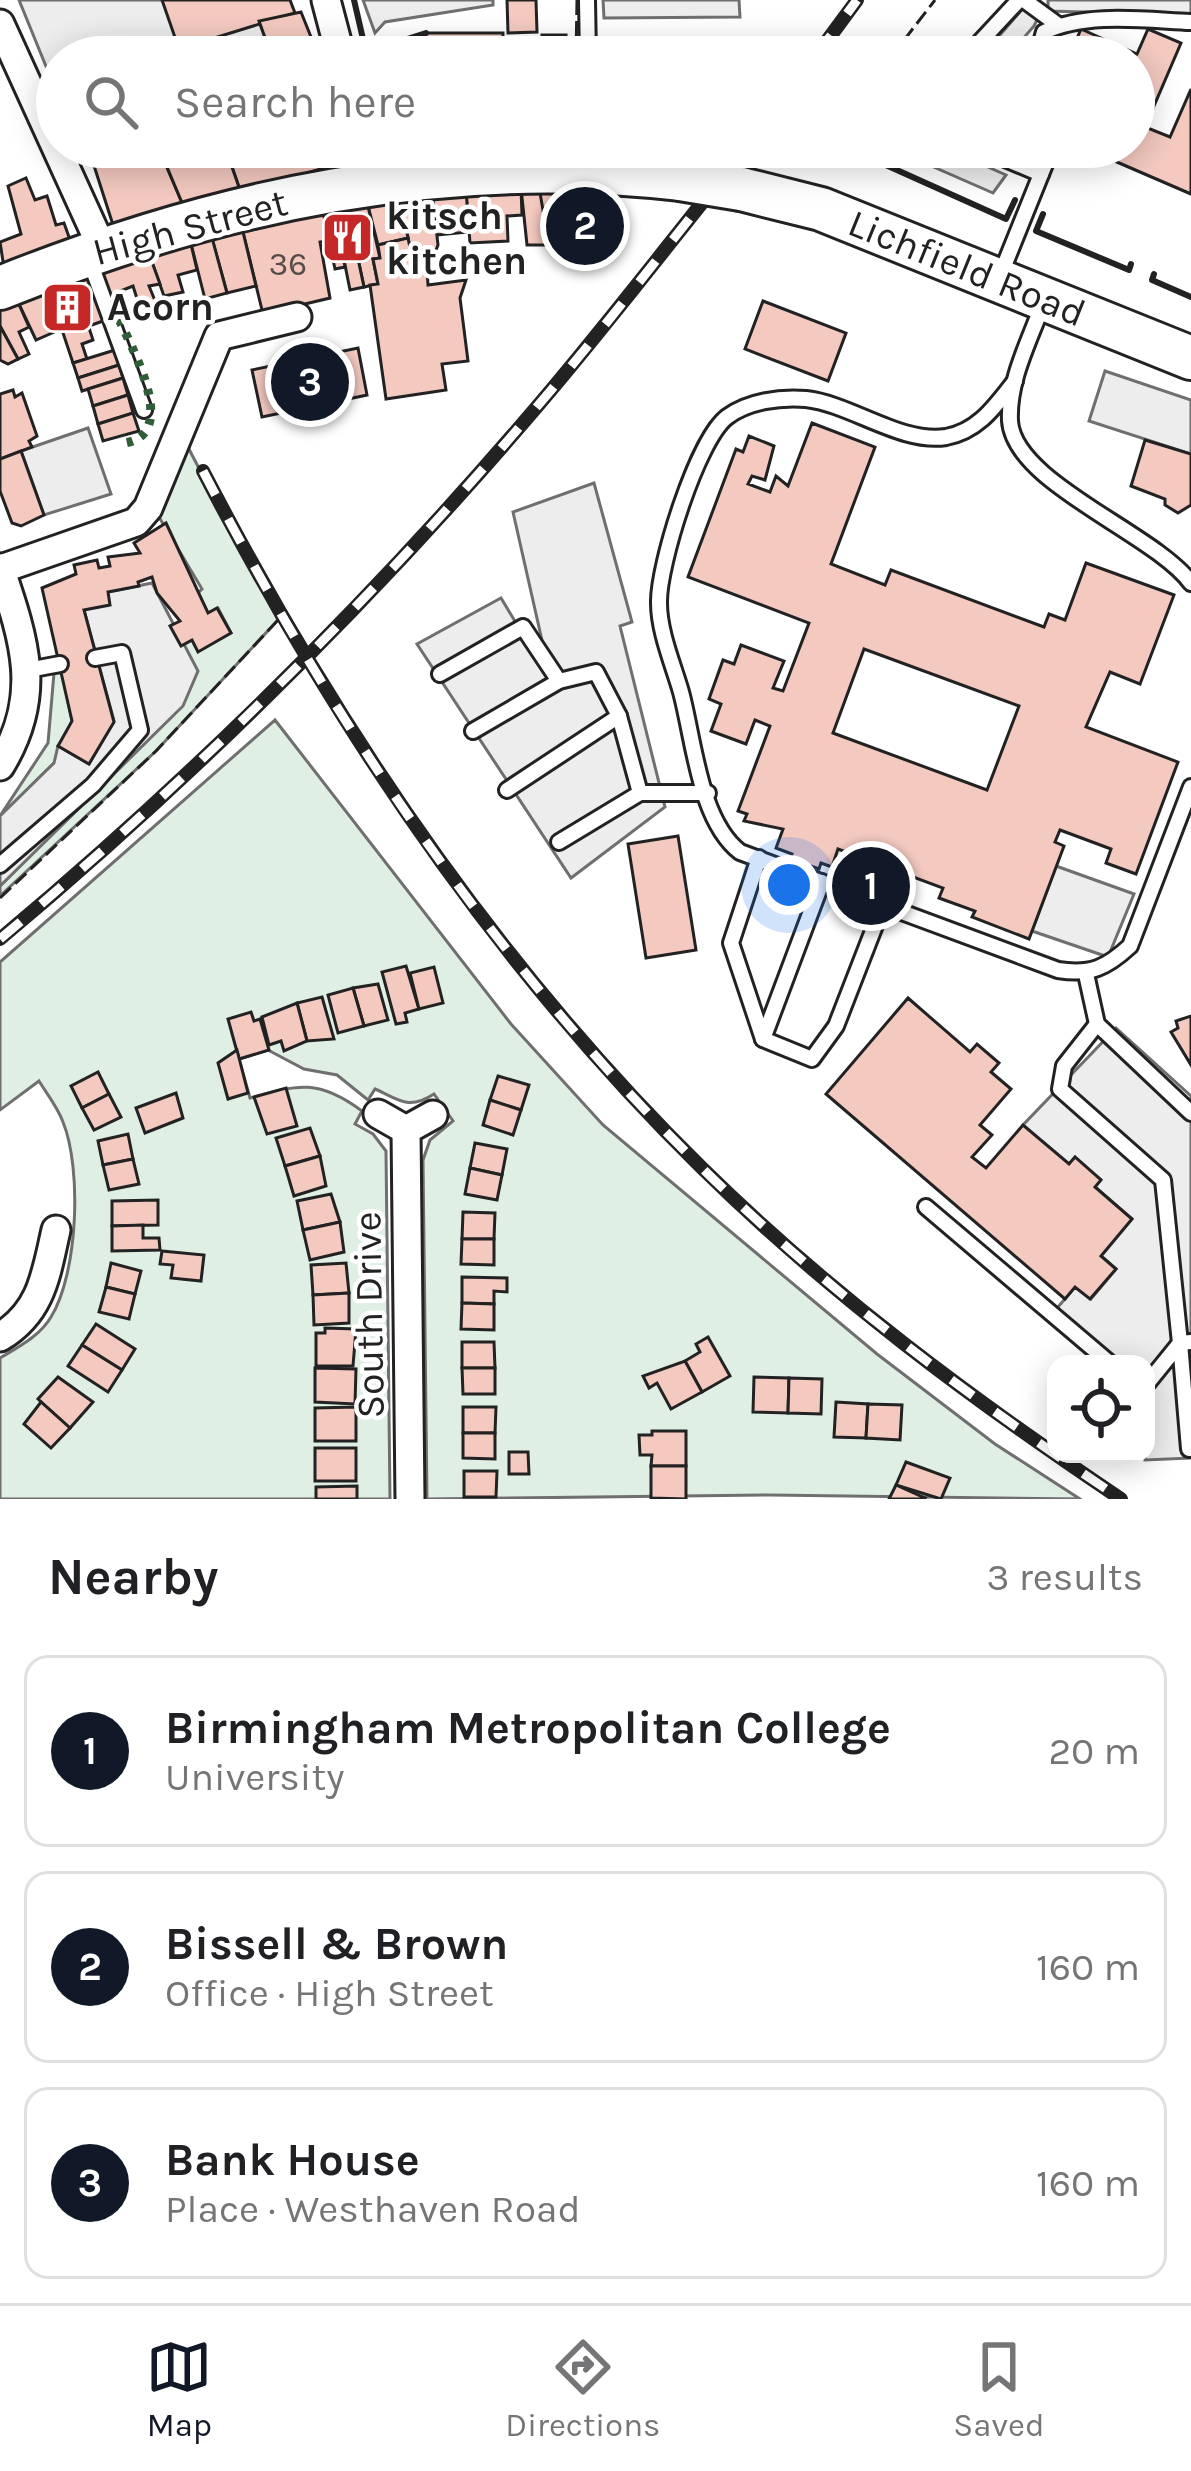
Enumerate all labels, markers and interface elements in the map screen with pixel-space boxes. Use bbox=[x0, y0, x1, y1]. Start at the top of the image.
search box bbox=[36, 36, 1155, 168]
icon: search bbox=[78, 69, 144, 135]
text: Search here bbox=[174, 76, 416, 128]
street label: High Street bbox=[88, 179, 292, 275]
pin: 2 bbox=[546, 181, 624, 271]
place label: kitsch kitchen bbox=[386, 193, 527, 284]
street label: Lichfield Road bbox=[842, 200, 1092, 336]
restaurant icon: kitsch kitchen bbox=[319, 210, 375, 266]
house number: 36 bbox=[269, 245, 307, 283]
building icon: Acorn bbox=[40, 279, 96, 335]
place label: Acorn bbox=[107, 284, 214, 330]
pin: 3 bbox=[271, 337, 349, 427]
pin: 1 bbox=[832, 841, 910, 931]
your location bbox=[759, 855, 819, 915]
street label: South Drive bbox=[344, 1211, 394, 1419]
map controls bbox=[1047, 1355, 1155, 1463]
button: locate bbox=[1047, 1355, 1155, 1463]
text: Nearby bbox=[48, 1547, 218, 1607]
text: 3 results bbox=[986, 1554, 1143, 1600]
text: Birmingham Metropolitan College bbox=[165, 1702, 891, 1754]
text: 1 bbox=[83, 1728, 97, 1774]
text: 20 m bbox=[1049, 1728, 1140, 1774]
text: University bbox=[165, 1754, 344, 1800]
text: Bissell & Brown bbox=[165, 1918, 508, 1970]
text: 2 bbox=[78, 1944, 102, 1990]
text: 160 m bbox=[1036, 1944, 1140, 1990]
text: Office · High Street bbox=[165, 1970, 494, 2016]
text: Bank House bbox=[165, 2134, 420, 2186]
text: 3 bbox=[78, 2160, 102, 2206]
text: 160 m bbox=[1036, 2160, 1140, 2206]
text: Place · Westhaven Road bbox=[165, 2186, 581, 2232]
tab: Map bbox=[146, 2334, 212, 2444]
tab: Directions bbox=[505, 2334, 660, 2444]
tab: Saved bbox=[953, 2334, 1045, 2444]

